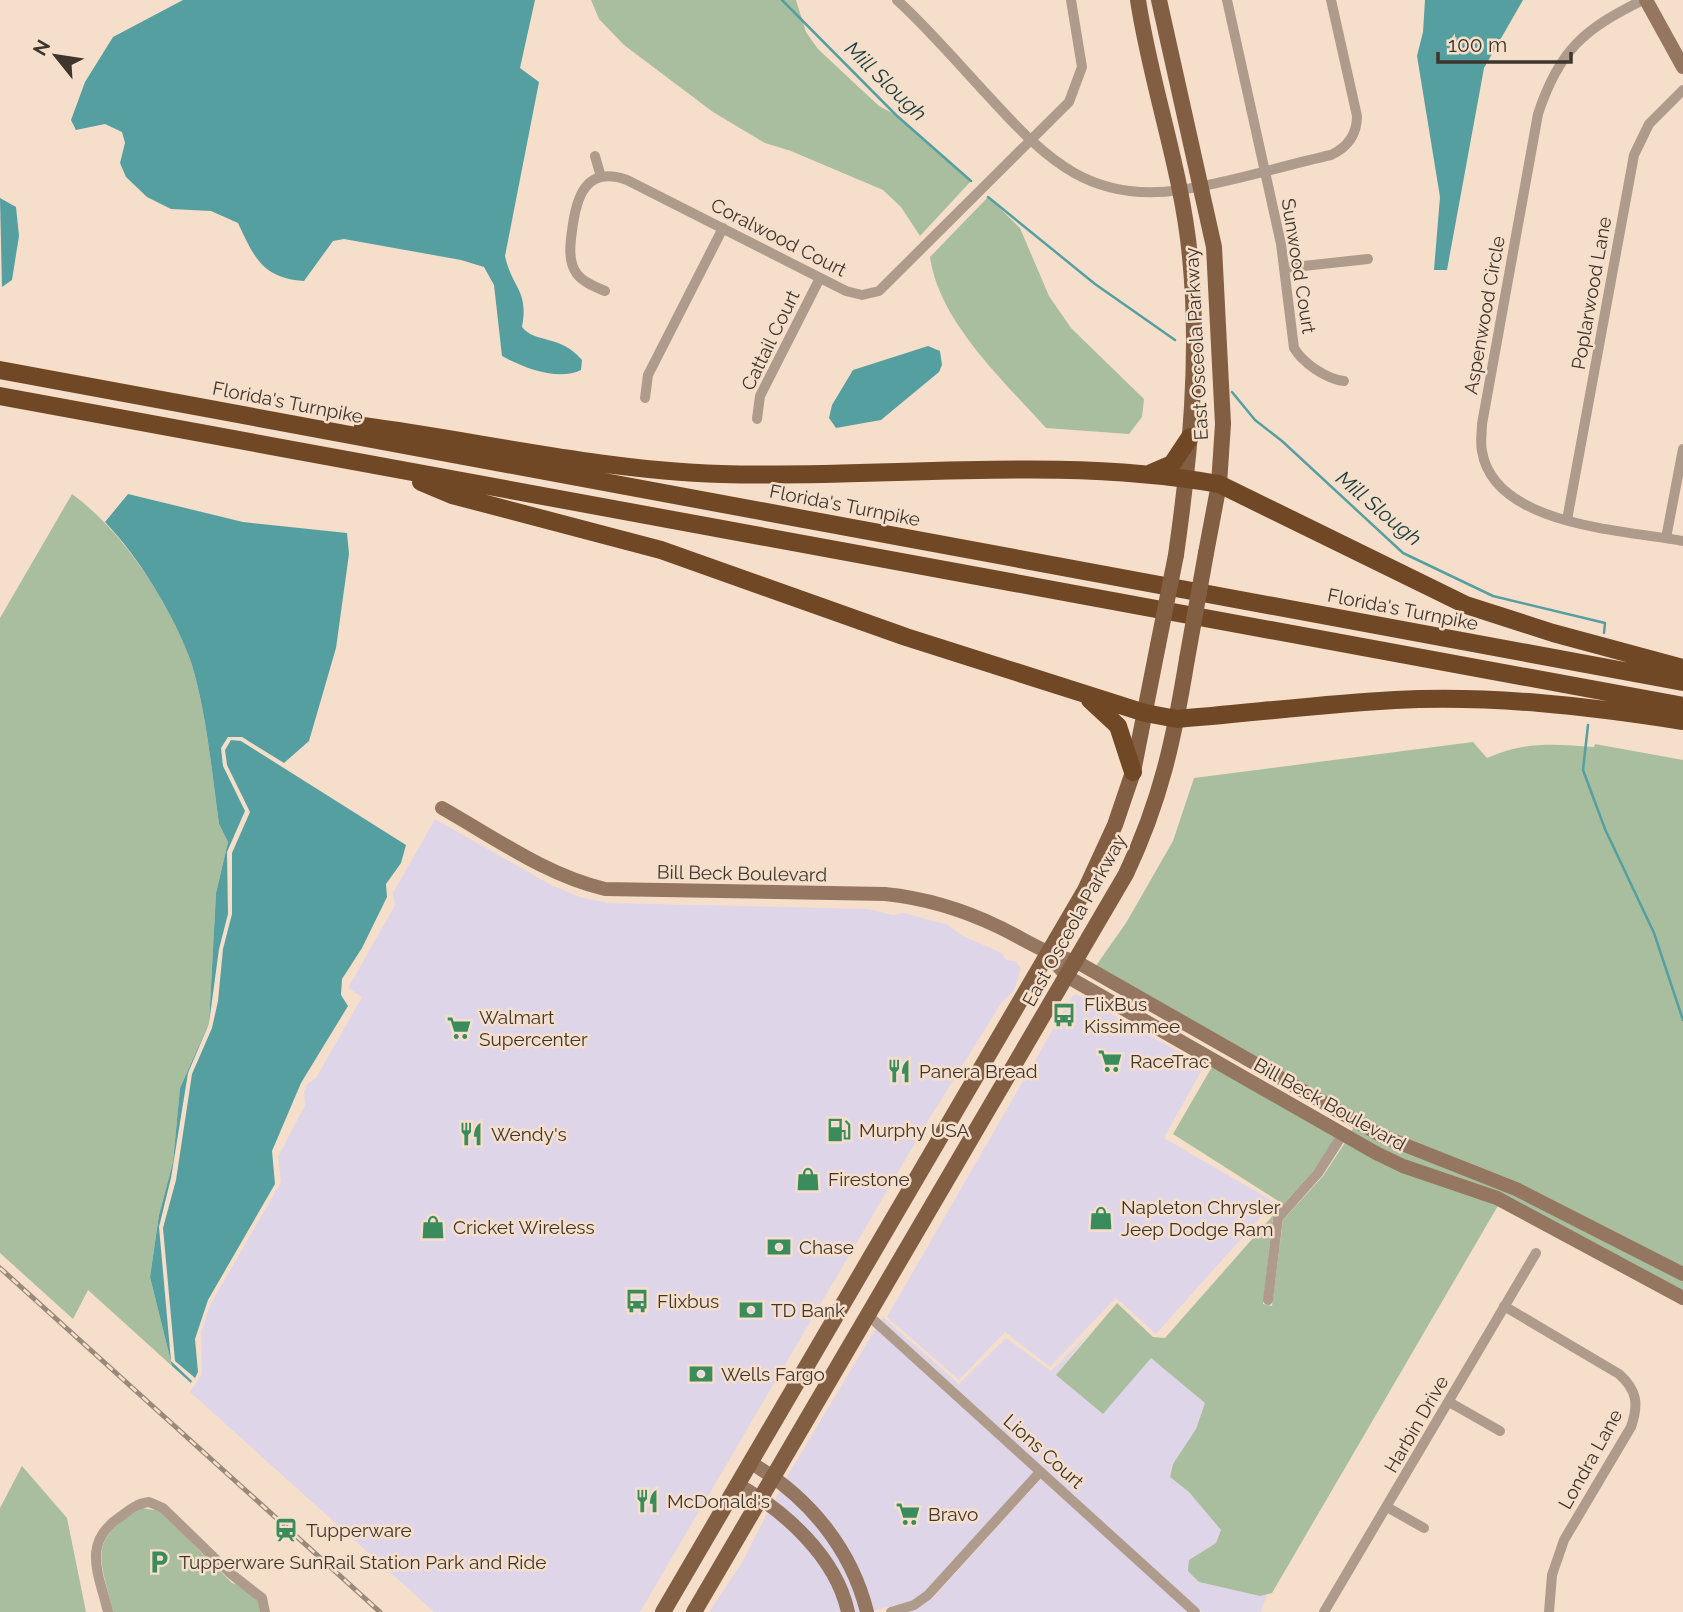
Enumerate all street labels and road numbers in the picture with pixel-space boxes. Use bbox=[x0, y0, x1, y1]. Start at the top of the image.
street label: Coralwood Court bbox=[708, 193, 851, 281]
street label: Sunwood Court bbox=[1277, 197, 1321, 336]
street label: Poplarwood Lane bbox=[1567, 215, 1615, 371]
street label: Aspenwood Circle bbox=[1459, 234, 1509, 396]
street label: East Osceola Parkway bbox=[1180, 247, 1212, 441]
street label: Cattail Court bbox=[736, 286, 804, 394]
street label: Florida's Turnpike bbox=[211, 377, 365, 427]
street label: Florida's Turnpike bbox=[768, 480, 922, 530]
street label: Florida's Turnpike bbox=[1326, 584, 1480, 634]
street label: East Osceola Parkway bbox=[1018, 830, 1130, 1010]
street label: Bill Beck Boulevard bbox=[657, 861, 827, 885]
street label: Bill Beck Boulevard bbox=[1250, 1053, 1410, 1155]
street label: Harbin Drive bbox=[1379, 1372, 1453, 1476]
street label: Londra Lane bbox=[1554, 1405, 1626, 1513]
street label: Lions Court bbox=[999, 1409, 1089, 1493]

